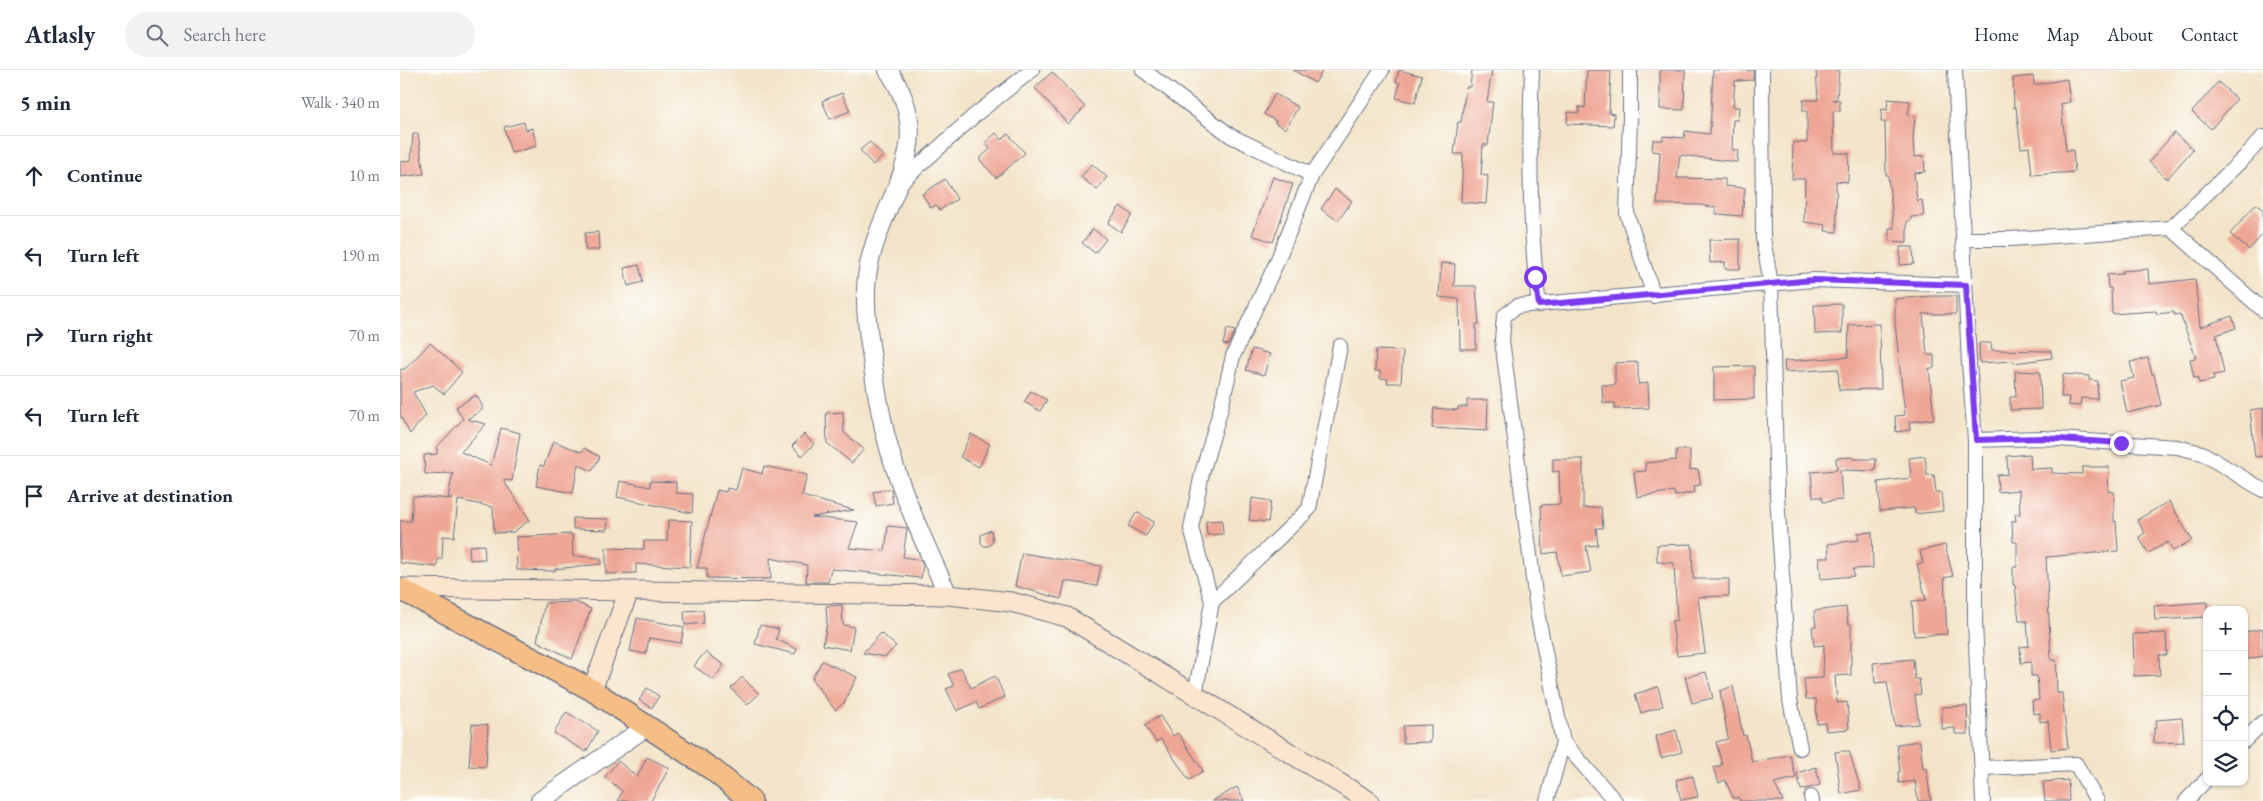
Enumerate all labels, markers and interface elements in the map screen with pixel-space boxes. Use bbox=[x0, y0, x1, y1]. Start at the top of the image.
search box bbox=[125, 12, 475, 57]
text: Atlasly bbox=[25, 19, 95, 50]
icon: search bbox=[143, 21, 171, 49]
text: Search here bbox=[183, 22, 266, 47]
text: Home bbox=[1974, 23, 2019, 46]
text: Map bbox=[2047, 23, 2079, 46]
text: About bbox=[2107, 23, 2153, 46]
text: Contact bbox=[2181, 23, 2238, 46]
text: 5 min bbox=[20, 89, 71, 116]
text: Walk · 340 m bbox=[301, 92, 380, 113]
icon: ahead bbox=[20, 162, 48, 190]
text: Continue bbox=[67, 163, 142, 188]
text: 10 m bbox=[349, 165, 380, 186]
icon: left bbox=[20, 242, 48, 270]
text: Turn left bbox=[67, 243, 139, 268]
text: 190 m bbox=[341, 245, 380, 266]
route start bbox=[1524, 266, 1547, 289]
icon: right bbox=[20, 322, 48, 350]
text: Turn right bbox=[67, 323, 153, 348]
text: 70 m bbox=[349, 325, 380, 346]
icon: left bbox=[20, 402, 48, 430]
text: Turn left bbox=[67, 403, 139, 428]
text: 70 m bbox=[349, 405, 380, 426]
route end bbox=[2110, 432, 2133, 455]
icon: arrive bbox=[20, 482, 48, 510]
text: Arrive at destination bbox=[67, 483, 233, 508]
map controls bbox=[2203, 606, 2248, 786]
button: + bbox=[2203, 606, 2248, 651]
button: − bbox=[2203, 651, 2248, 696]
button: locate bbox=[2203, 696, 2248, 741]
button: layers bbox=[2203, 741, 2248, 786]

